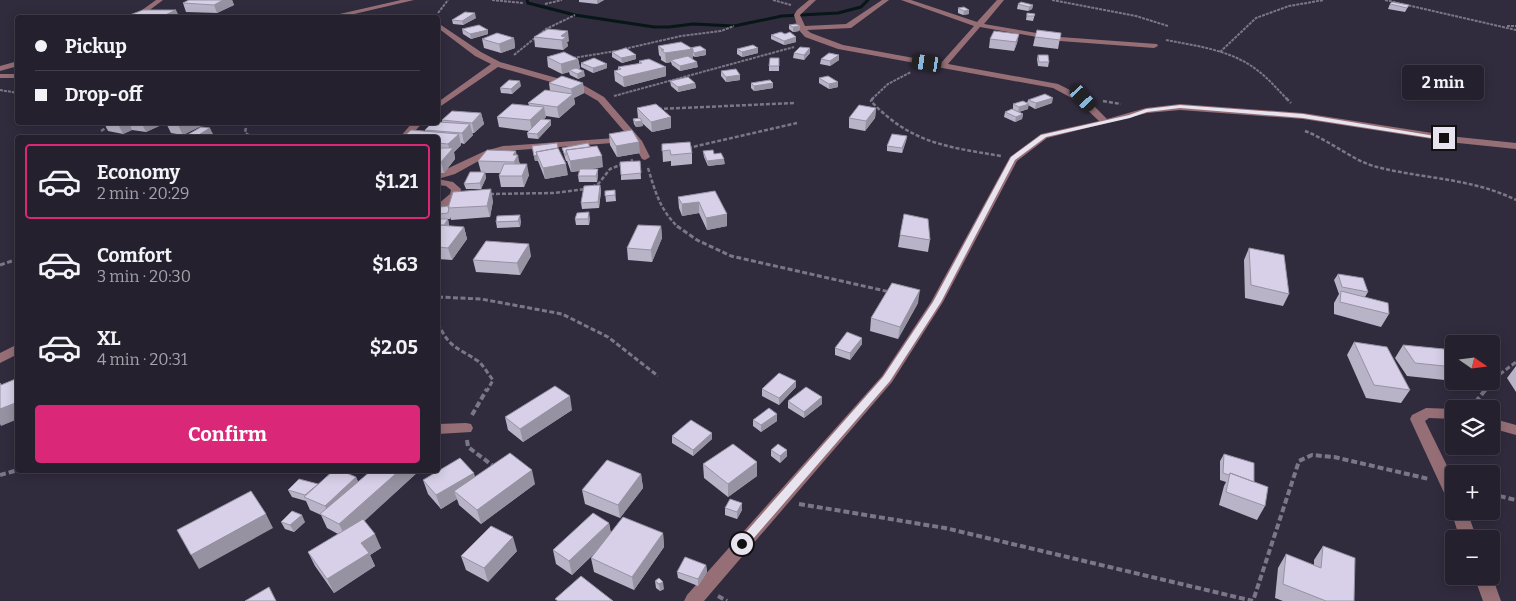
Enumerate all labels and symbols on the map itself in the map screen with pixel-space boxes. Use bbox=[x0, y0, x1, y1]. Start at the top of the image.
car bbox=[911, 53, 942, 73]
callout: 2 min bbox=[1403, 66, 1485, 100]
car bbox=[1067, 82, 1098, 114]
route end bbox=[1433, 127, 1455, 149]
north arrow bbox=[1445, 335, 1500, 390]
route start bbox=[731, 533, 753, 555]

